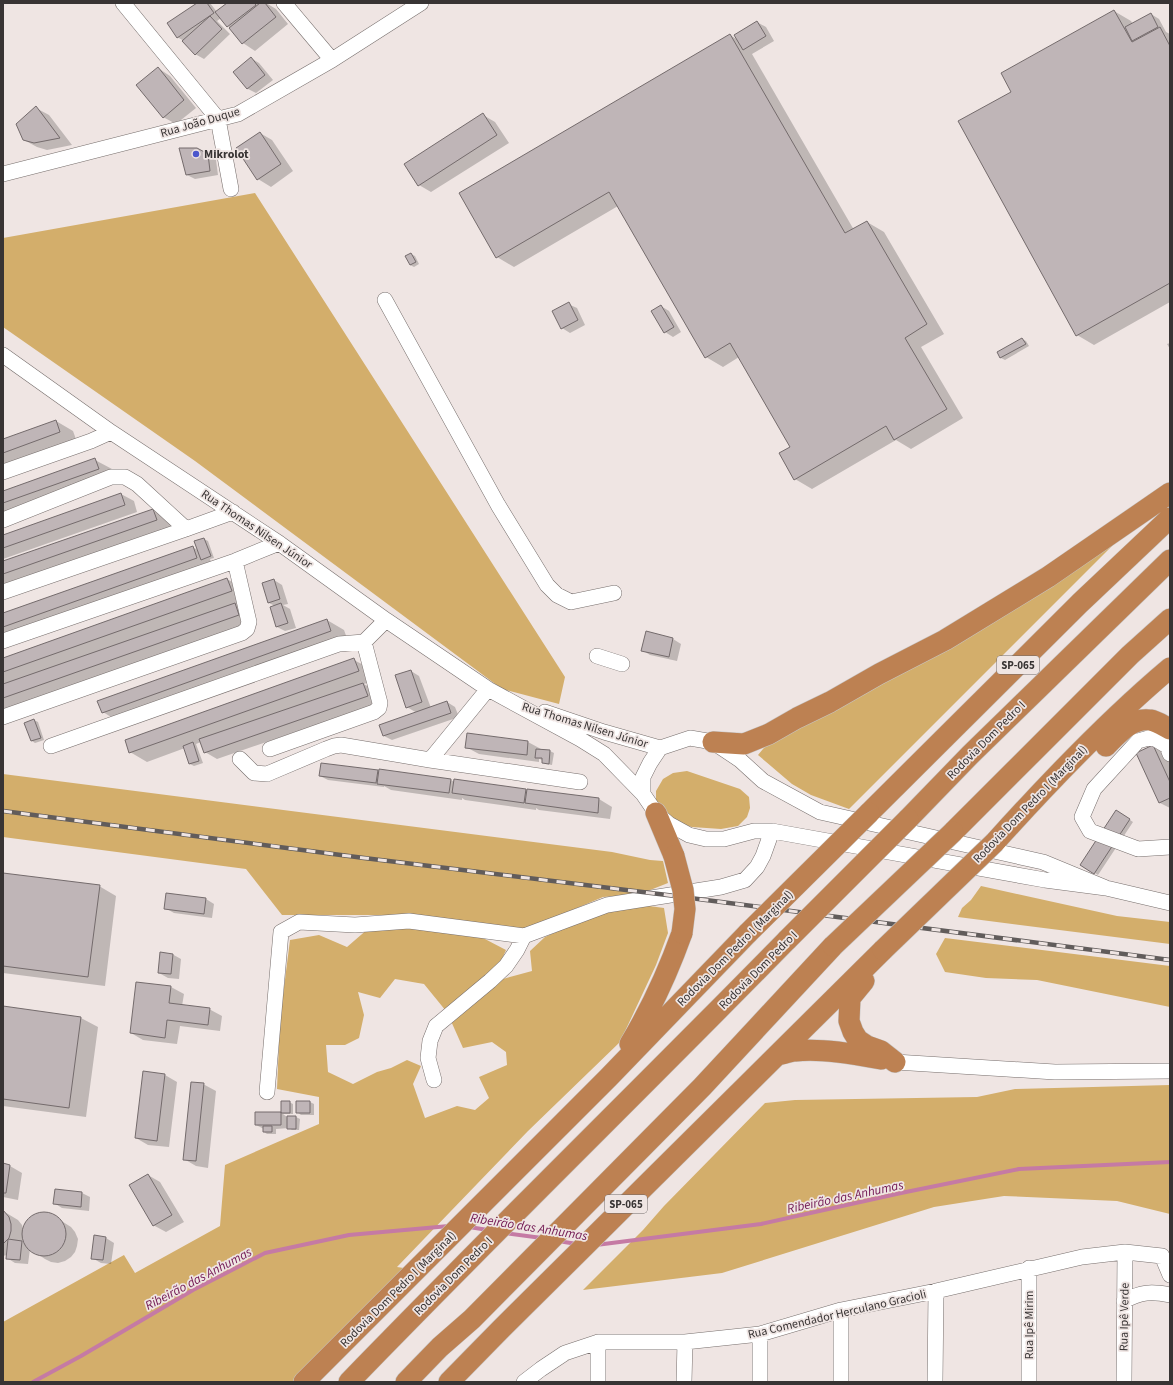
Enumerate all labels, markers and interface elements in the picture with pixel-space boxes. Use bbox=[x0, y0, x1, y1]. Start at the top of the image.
street label: Rua João Duque bbox=[158, 103, 242, 142]
place label: Mikrolot bbox=[204, 146, 249, 163]
marker: Mikrolot bbox=[191, 149, 201, 159]
street label: Rua Thomas Nilsen Júnior bbox=[198, 486, 316, 574]
road number: SP-065 bbox=[997, 656, 1039, 674]
street label: Rodovia Dom Pedro I bbox=[943, 697, 1029, 783]
street label: Rua Thomas Nilsen Júnior bbox=[520, 698, 651, 753]
street label: Rodovia Dom Pedro I (Marginal) bbox=[969, 742, 1091, 867]
street label: Rodovia Dom Pedro I (Marginal) bbox=[674, 887, 796, 1009]
street label: Rodovia Dom Pedro I bbox=[716, 928, 800, 1012]
water label: Ribeirão das Anhumas bbox=[785, 1176, 905, 1218]
road number: SP-065 bbox=[605, 1195, 647, 1213]
water label: Ribeirão das Anhumas bbox=[469, 1209, 589, 1245]
street label: Rodovia Dom Pedro I (Marginal) bbox=[336, 1227, 460, 1351]
street label: Rodovia Dom Pedro I bbox=[410, 1233, 496, 1319]
water label: Ribeirão das Anhumas bbox=[142, 1243, 255, 1315]
street label: Rua Ipê Verde bbox=[1115, 1283, 1134, 1351]
street label: Rua Comendador Herculano Gracioli bbox=[746, 1286, 928, 1343]
street label: Rua Ipê Mirim bbox=[1021, 1291, 1038, 1359]

